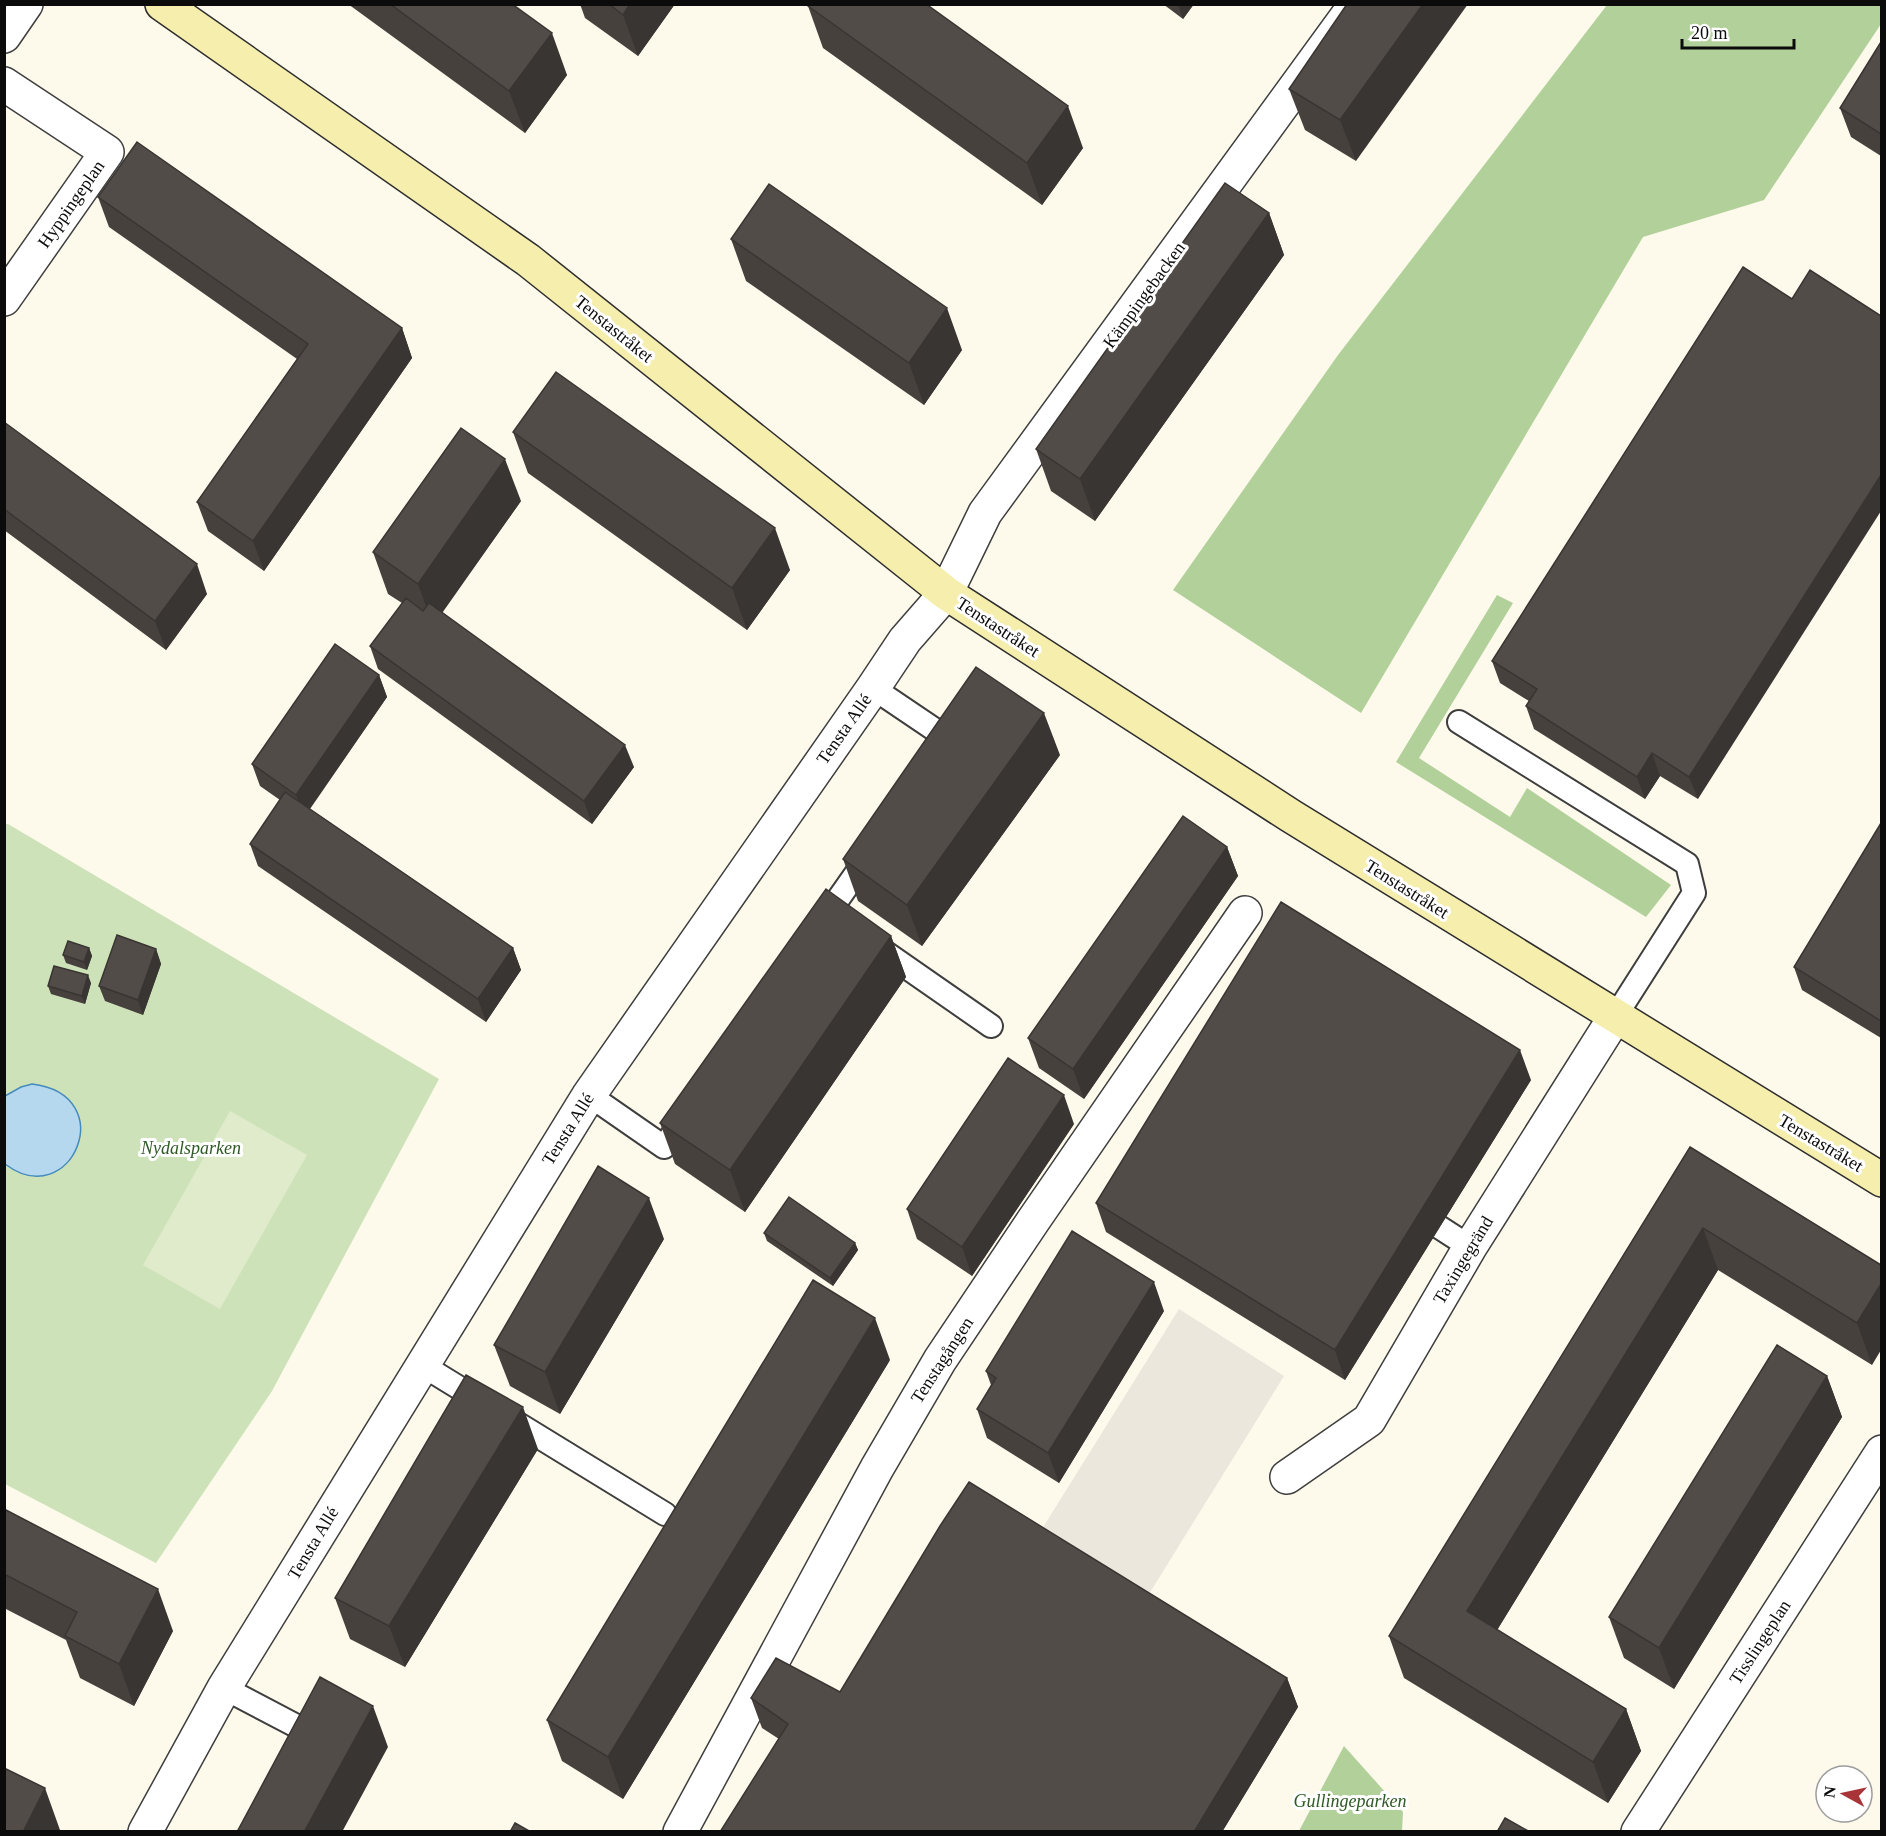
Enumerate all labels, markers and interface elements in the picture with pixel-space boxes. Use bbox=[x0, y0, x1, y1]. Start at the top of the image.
scale bar bbox=[1682, 12, 1794, 50]
text: 20 m bbox=[1691, 23, 1728, 43]
street label: Hyppingeplan bbox=[34, 156, 108, 252]
street label: Kämpingebacken bbox=[1099, 238, 1189, 352]
street label: Tenstastråket bbox=[571, 291, 657, 367]
street label: Tenstastråket bbox=[953, 593, 1043, 661]
street label: Tensta Allé bbox=[813, 690, 875, 768]
street label: Tenstastråket bbox=[1362, 855, 1452, 923]
street label: Tensta Allé bbox=[538, 1089, 598, 1169]
street label: Tenstastråket bbox=[1775, 1110, 1867, 1176]
park label: Nydalsparken bbox=[140, 1138, 241, 1158]
street label: Taxingegränd bbox=[1429, 1213, 1497, 1307]
street label: Tenstagången bbox=[907, 1313, 977, 1407]
street label: Tensta Allé bbox=[284, 1503, 342, 1583]
street label: Tisslingeplan bbox=[1725, 1596, 1795, 1688]
north arrow bbox=[1814, 1764, 1874, 1824]
text: N bbox=[1820, 1785, 1839, 1799]
park label: Gullingeparken bbox=[1294, 1791, 1406, 1811]

